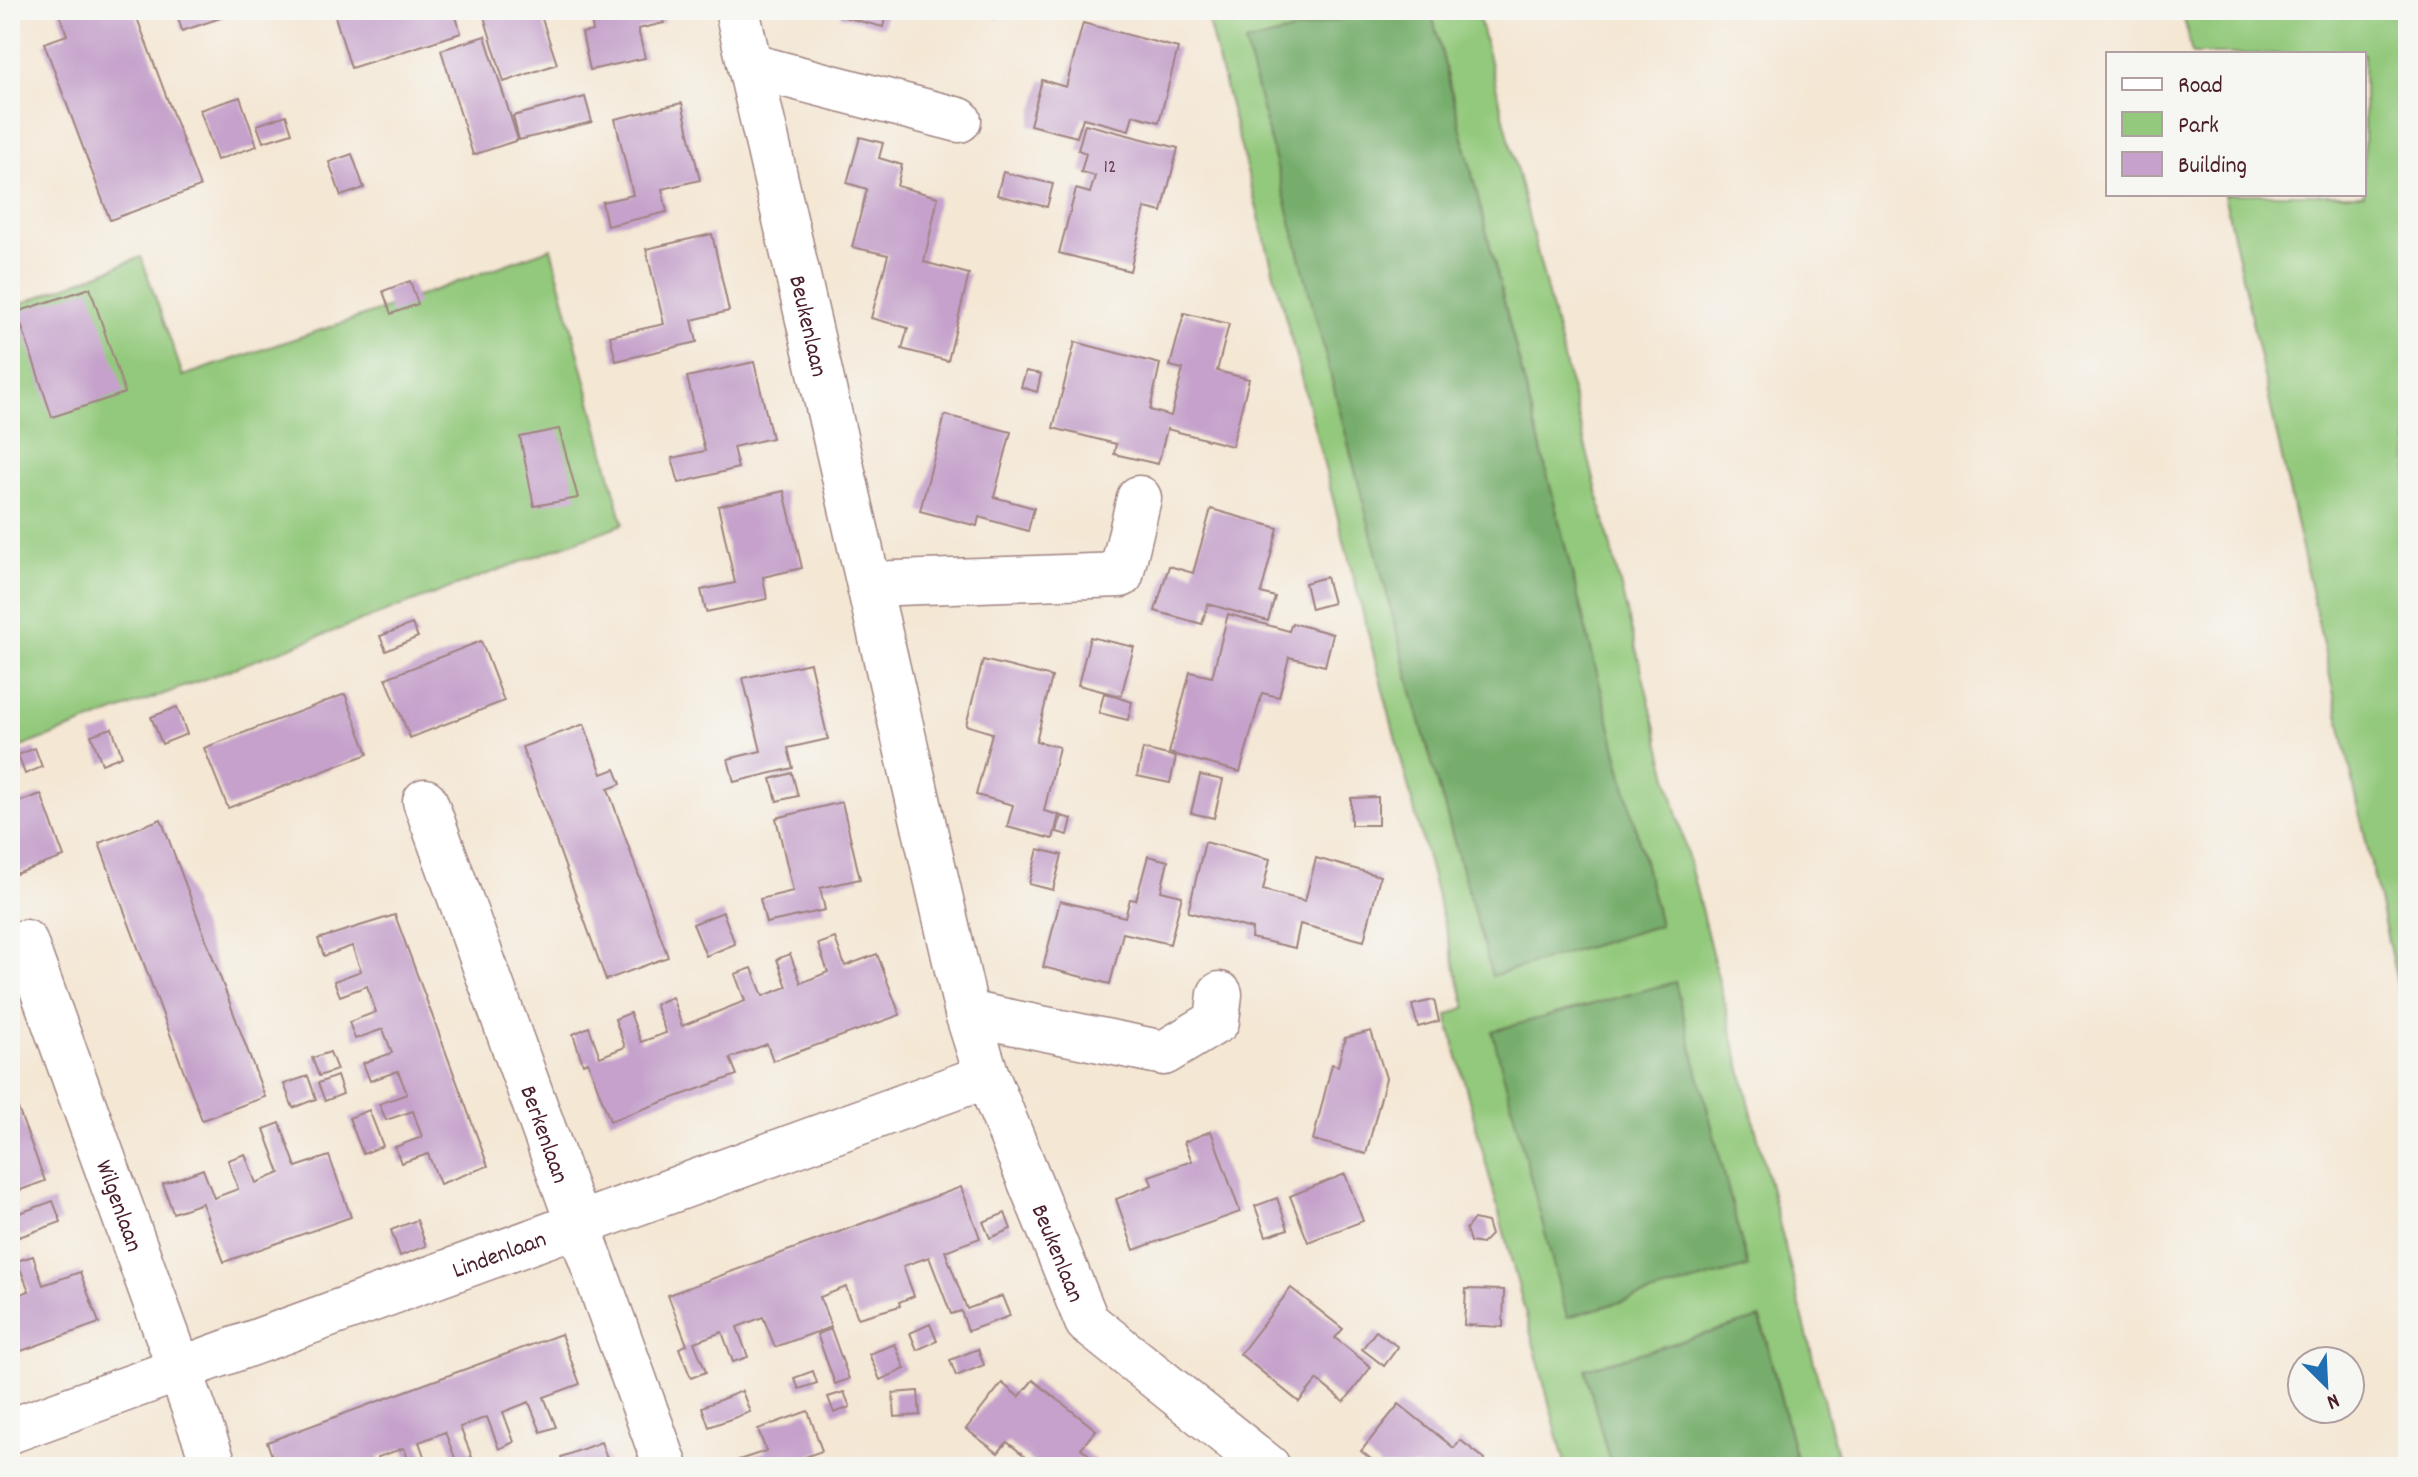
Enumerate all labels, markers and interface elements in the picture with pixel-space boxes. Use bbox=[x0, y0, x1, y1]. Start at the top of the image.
legend bbox=[2106, 52, 2366, 196]
text: Road bbox=[2178, 70, 2223, 104]
text: Park bbox=[2178, 110, 2219, 144]
text: Building bbox=[2178, 150, 2247, 184]
house number: 12 bbox=[1103, 154, 1117, 182]
street label: Beukenlaan bbox=[778, 272, 835, 381]
street label: Berkenlaan bbox=[509, 1081, 576, 1188]
street label: Wilgenlaan bbox=[85, 1156, 150, 1257]
street label: Beukenlaan bbox=[1021, 1200, 1091, 1308]
street label: Lindenlaan bbox=[448, 1224, 551, 1289]
north arrow bbox=[2286, 1345, 2366, 1425]
text: N bbox=[2321, 1384, 2344, 1416]

